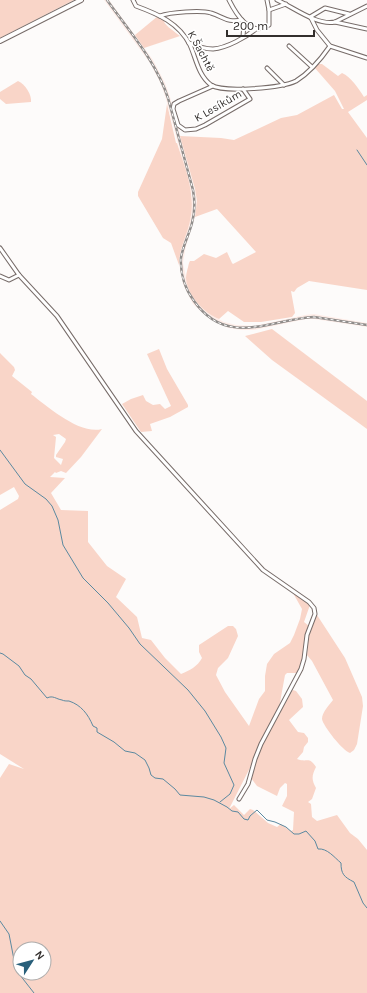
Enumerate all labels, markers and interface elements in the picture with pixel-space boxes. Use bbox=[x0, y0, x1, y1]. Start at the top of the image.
scale bar bbox=[227, 12, 314, 38]
text: 200 m bbox=[233, 19, 268, 33]
street label: K Šachtě bbox=[185, 28, 219, 74]
street label: K Lesíkům bbox=[192, 87, 244, 125]
north arrow bbox=[12, 941, 52, 981]
text: N bbox=[32, 948, 47, 962]

